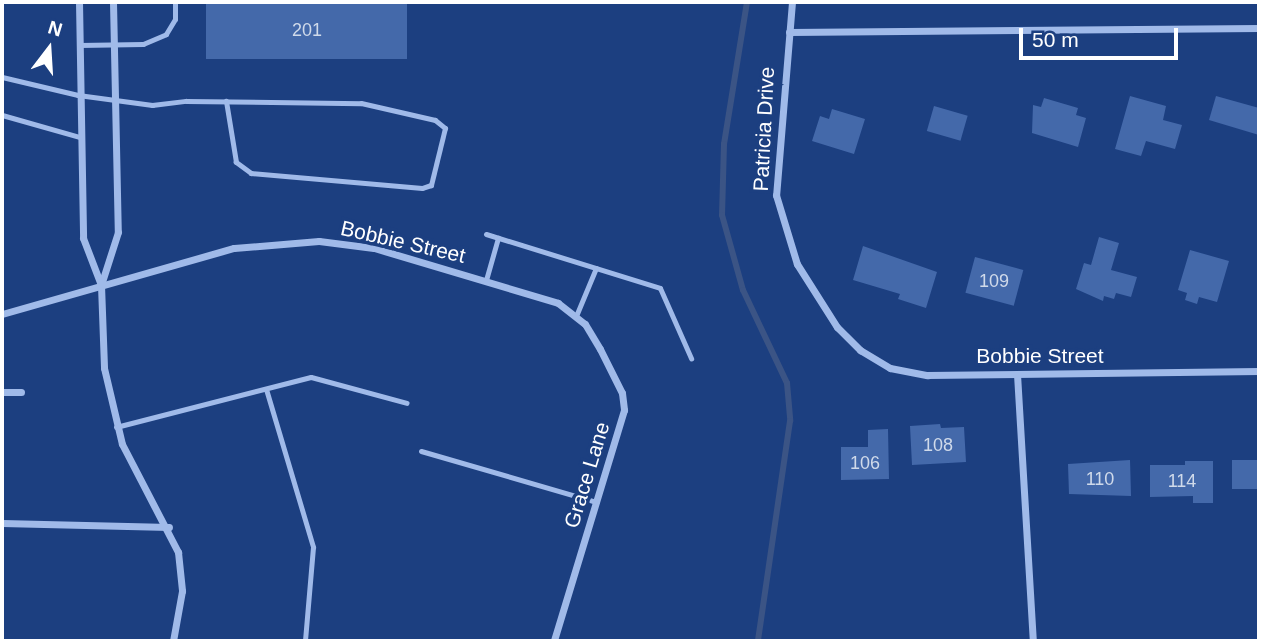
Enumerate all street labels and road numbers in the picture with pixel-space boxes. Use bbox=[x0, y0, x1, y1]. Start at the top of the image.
street label: Patricia Drive bbox=[748, 66, 780, 192]
street label: Bobbie Street bbox=[338, 215, 468, 269]
street label: Bobbie Street bbox=[976, 343, 1104, 369]
street label: Grace Lane bbox=[559, 419, 615, 531]

